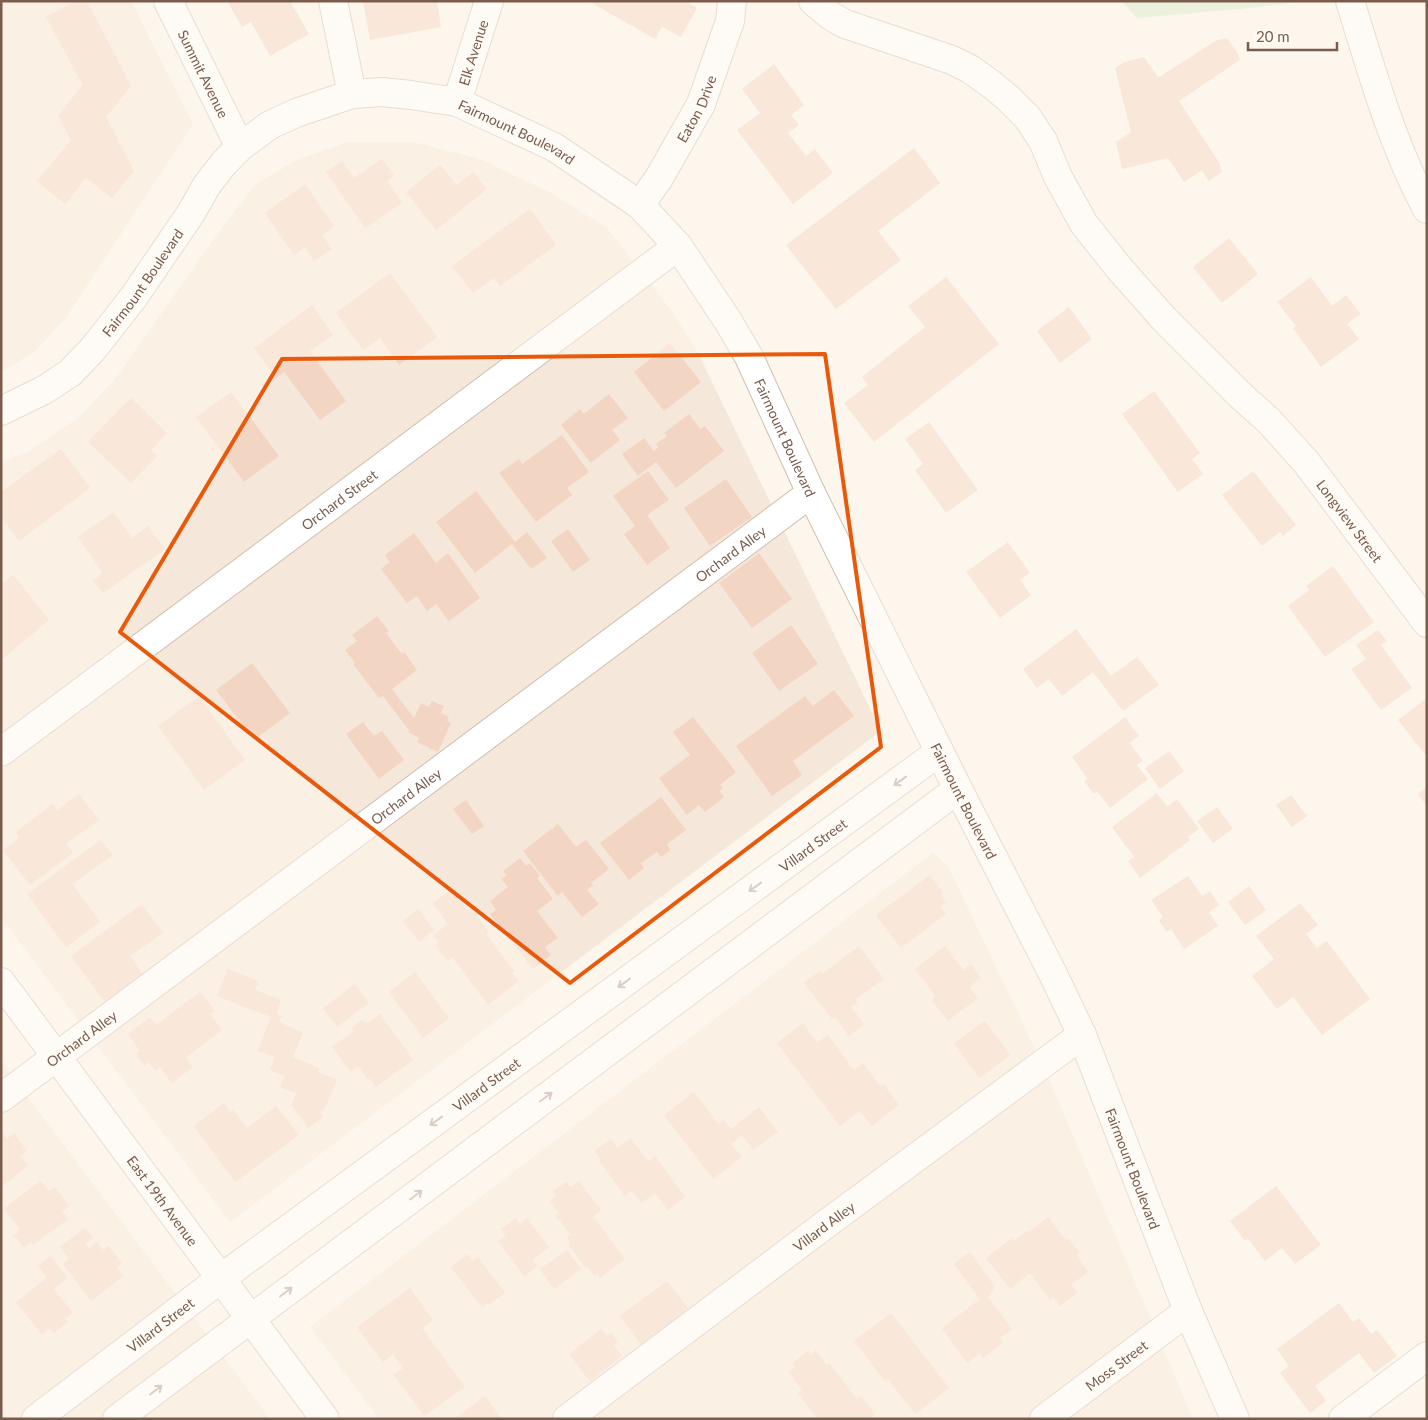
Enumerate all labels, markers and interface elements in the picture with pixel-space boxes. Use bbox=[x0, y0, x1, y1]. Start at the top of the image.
street label: Elk Avenue bbox=[454, 17, 491, 87]
scale bar bbox=[1248, 20, 1337, 52]
street label: Summit Avenue bbox=[175, 27, 233, 121]
text: 20 m bbox=[1256, 27, 1290, 45]
street label: Eaton Drive bbox=[673, 73, 719, 145]
street label: Fairmount Boulevard bbox=[456, 95, 578, 167]
street label: Fairmount Boulevard bbox=[98, 225, 186, 339]
street label: Fairmount Boulevard bbox=[751, 376, 820, 499]
street label: Orchard Street bbox=[298, 465, 380, 533]
street label: Longview Street bbox=[1314, 476, 1387, 565]
street label: Orchard Alley bbox=[691, 521, 769, 585]
street label: Fairmount Boulevard bbox=[928, 740, 1001, 862]
street label: Orchard Alley bbox=[367, 763, 445, 828]
one-way arrow bbox=[894, 775, 907, 786]
street label: Villard Street bbox=[776, 814, 850, 875]
one-way arrow bbox=[748, 882, 762, 892]
one-way arrow bbox=[617, 978, 631, 988]
street label: Orchard Alley bbox=[43, 1006, 120, 1070]
street label: Villard Street bbox=[449, 1054, 523, 1114]
one-way arrow bbox=[539, 1092, 552, 1103]
street label: Fairmount Boulevard bbox=[1102, 1106, 1164, 1231]
one-way arrow bbox=[429, 1116, 443, 1126]
street label: East 19th Avenue bbox=[124, 1152, 202, 1249]
one-way arrow bbox=[409, 1190, 423, 1200]
street label: Villard Alley bbox=[789, 1197, 858, 1255]
one-way arrow bbox=[279, 1287, 292, 1298]
street label: Villard Street bbox=[123, 1294, 197, 1355]
street label: Moss Street bbox=[1082, 1336, 1150, 1394]
one-way arrow bbox=[149, 1384, 162, 1395]

